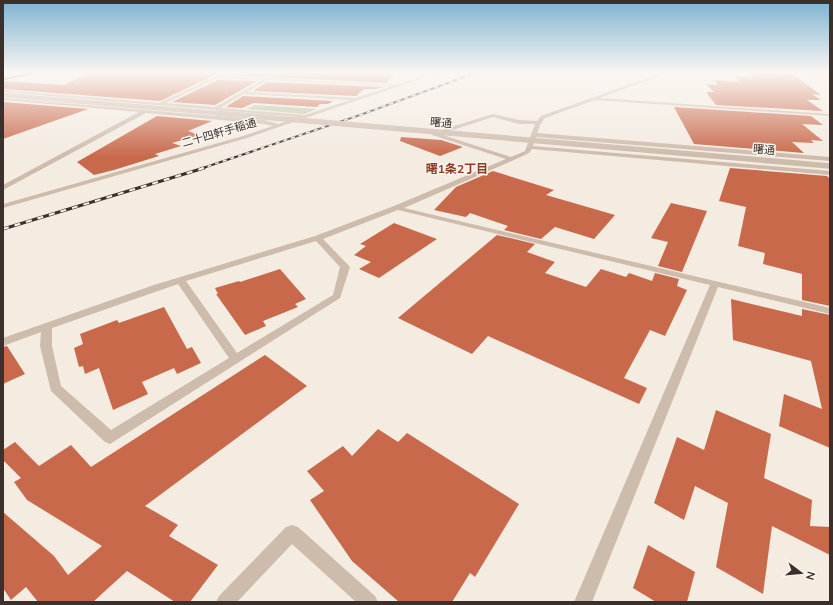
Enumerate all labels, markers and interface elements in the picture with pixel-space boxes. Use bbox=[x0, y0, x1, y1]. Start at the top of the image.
street label: 二十四軒手稲通 bbox=[180, 115, 258, 151]
street label: 曙通 bbox=[429, 115, 453, 131]
street label: 曙通 bbox=[752, 142, 776, 158]
district label: 曙1条2丁目 bbox=[426, 161, 488, 177]
north arrow bbox=[781, 553, 821, 593]
text: N bbox=[802, 570, 818, 582]

